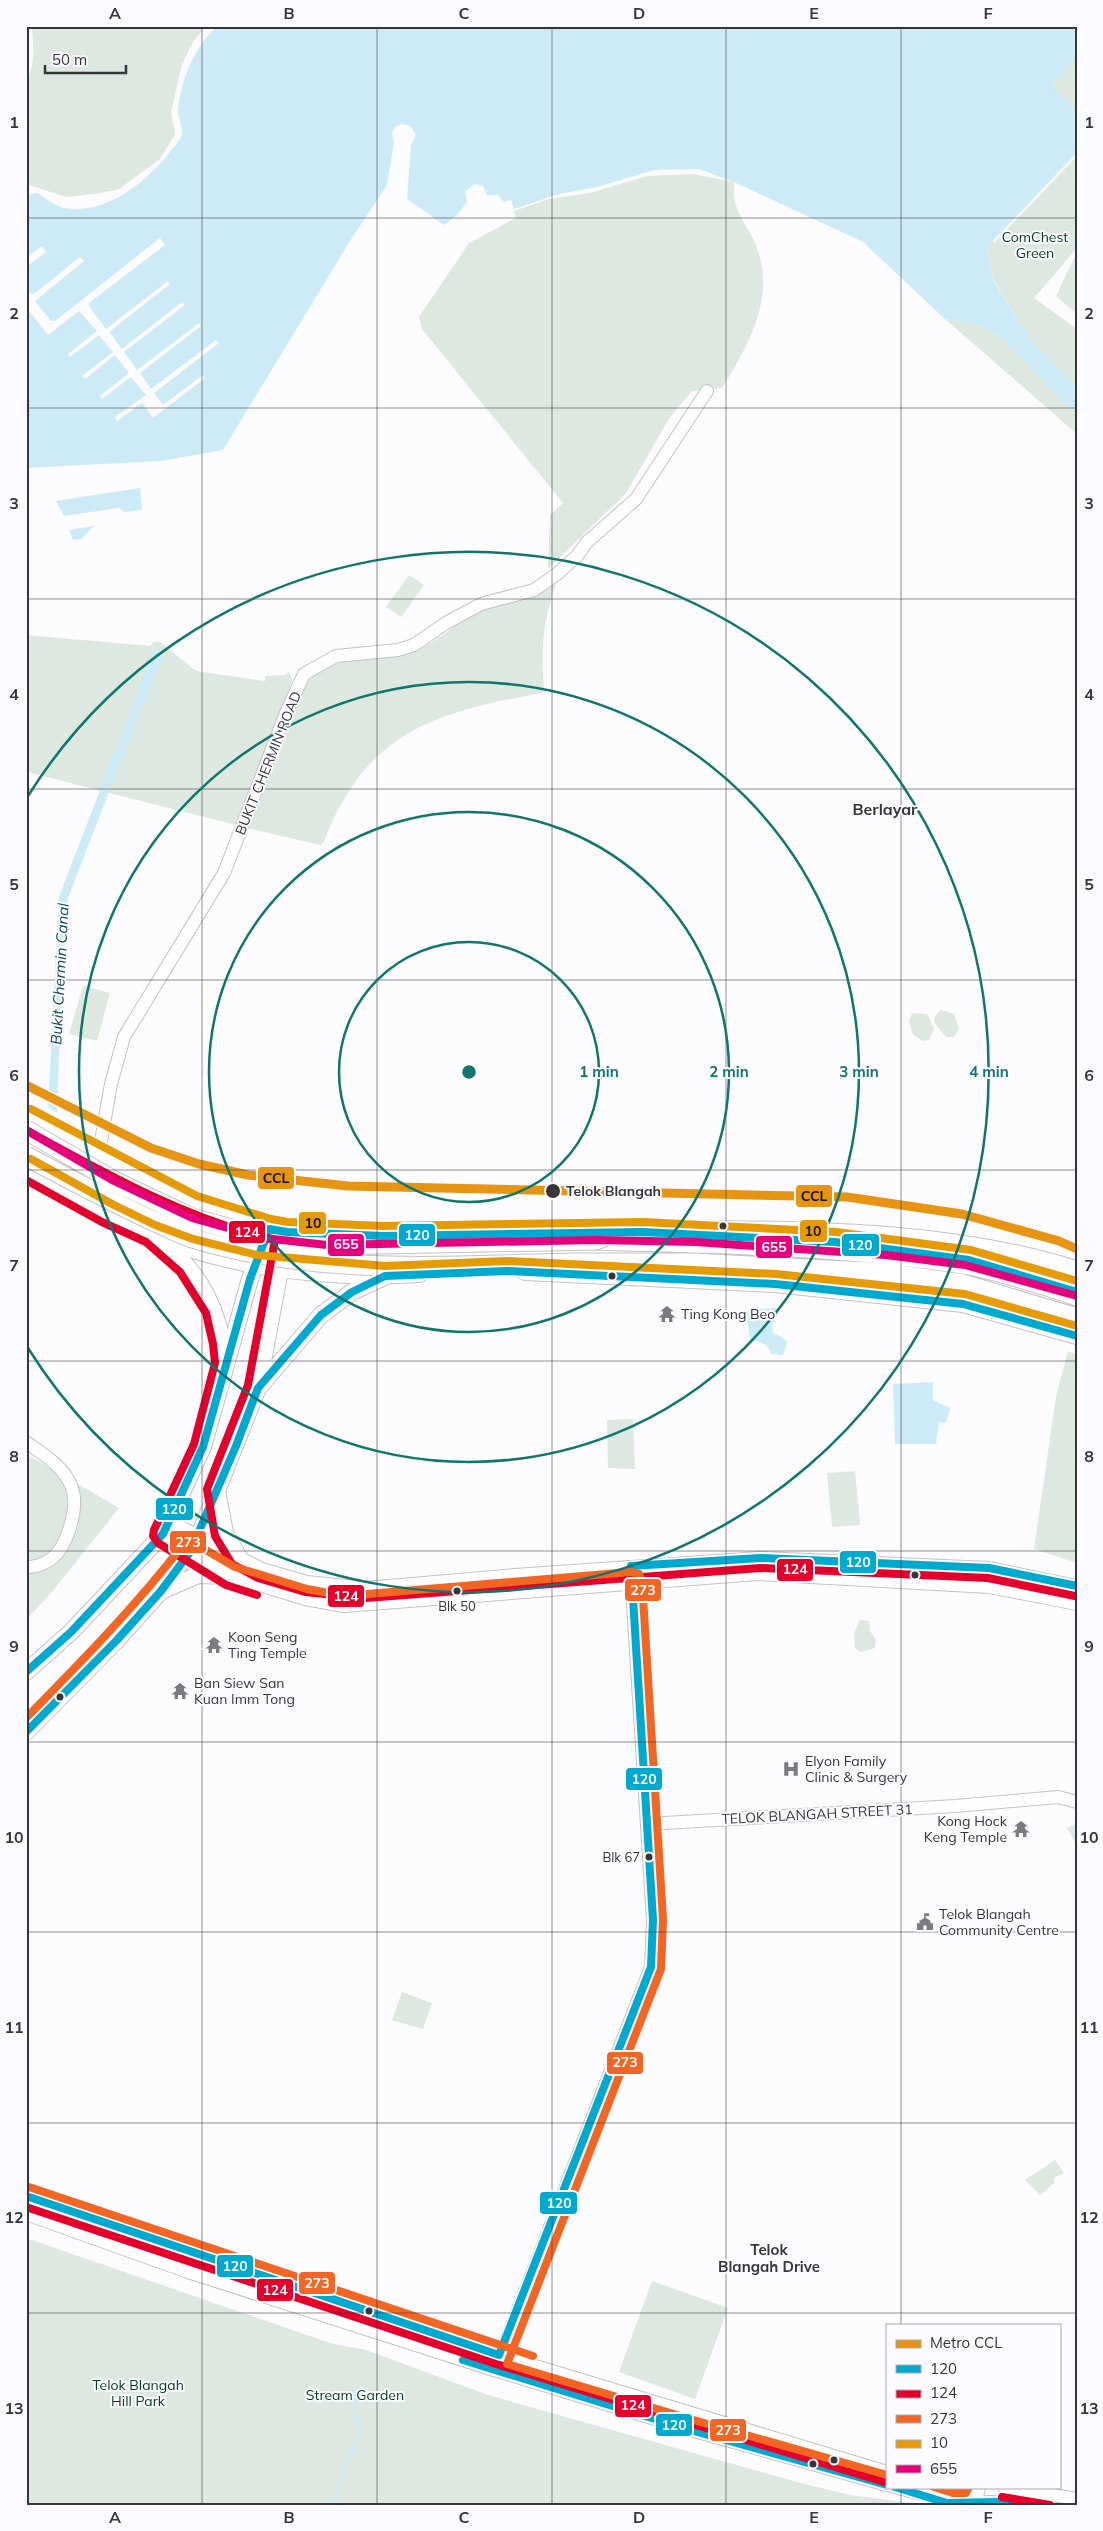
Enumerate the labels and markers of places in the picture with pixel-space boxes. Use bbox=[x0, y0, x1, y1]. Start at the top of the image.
centre of rings bbox=[460, 1063, 478, 1081]
marker: Telok Blangah bbox=[544, 1182, 562, 1200]
place label: Telok Blangah bbox=[566, 1182, 661, 1200]
unlabelled marker bbox=[718, 1221, 728, 1231]
unlabelled marker bbox=[607, 1271, 617, 1281]
temple icon: Ting Kong Beo bbox=[657, 1304, 677, 1324]
place label: Ting Kong Beo bbox=[681, 1305, 775, 1323]
unlabelled marker bbox=[910, 1570, 920, 1580]
marker: Blk 50 bbox=[452, 1586, 462, 1596]
place label: Blk 50 bbox=[438, 1598, 476, 1614]
place label: Koon Seng Ting Temple bbox=[228, 1628, 307, 1662]
temple icon: Koon Seng Ting Temple bbox=[204, 1635, 224, 1655]
place label: Ban Siew San Kuan Imm Tong bbox=[194, 1674, 295, 1708]
temple icon: Ban Siew San Kuan Imm Tong bbox=[170, 1681, 190, 1701]
unlabelled marker bbox=[55, 1692, 65, 1702]
place label: Elyon Family Clinic & Surgery bbox=[805, 1752, 908, 1786]
hospital icon: Elyon Family Clinic & Surgery bbox=[781, 1759, 801, 1779]
place label: Kong Hock Keng Temple bbox=[924, 1812, 1008, 1846]
temple icon: Kong Hock Keng Temple bbox=[1011, 1819, 1031, 1839]
place label: Blk 67 bbox=[602, 1849, 640, 1865]
marker: Blk 67 bbox=[644, 1852, 654, 1862]
place label: Telok Blangah Community Centre bbox=[939, 1905, 1059, 1939]
public building icon: Telok Blangah Community Centre bbox=[915, 1912, 935, 1932]
unlabelled marker bbox=[364, 2306, 374, 2316]
unlabelled marker bbox=[829, 2455, 839, 2465]
unlabelled marker bbox=[808, 2459, 818, 2469]

